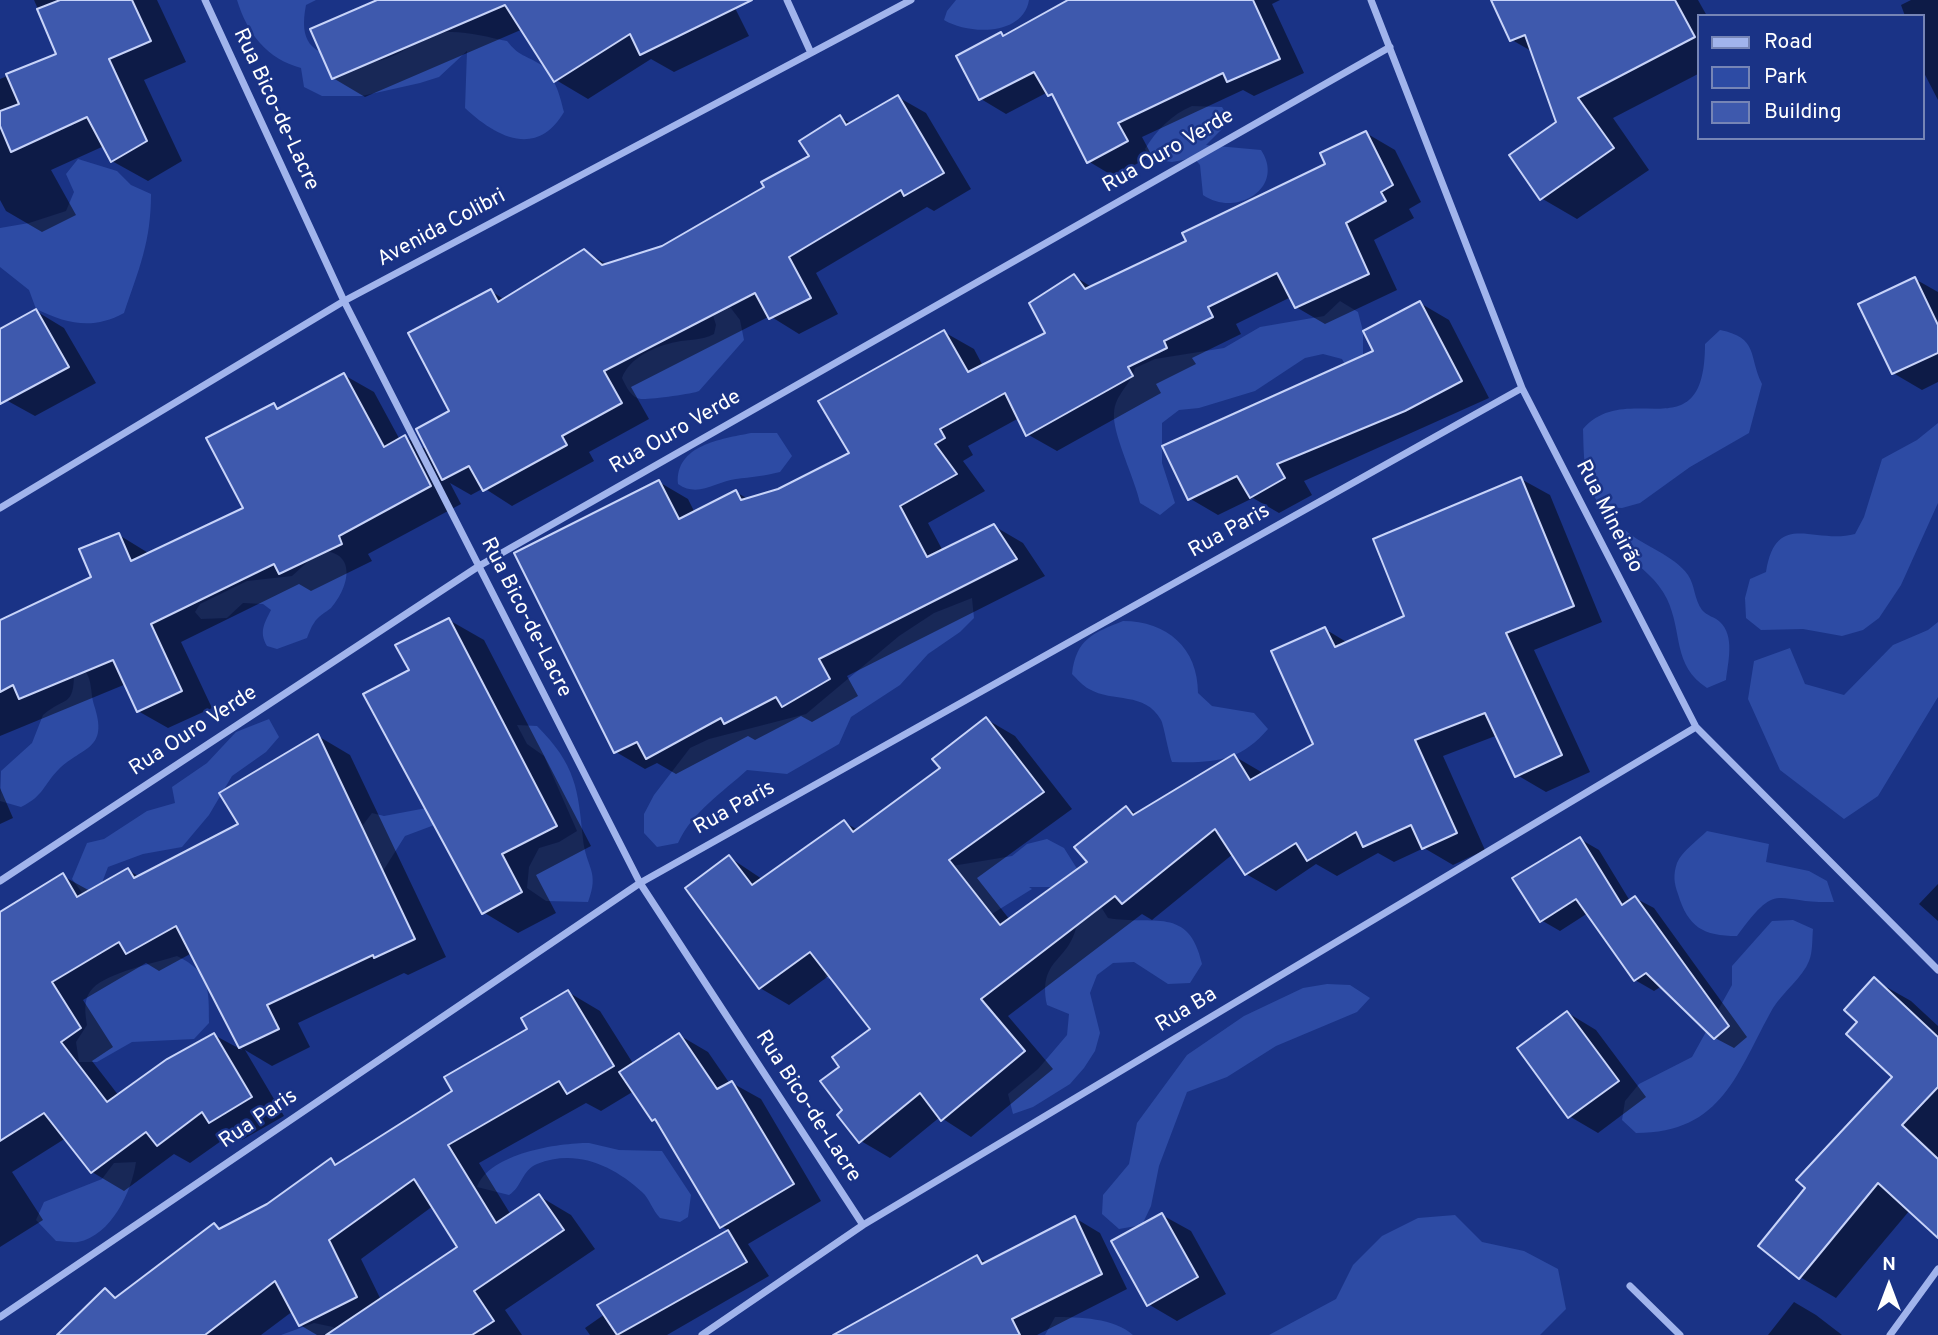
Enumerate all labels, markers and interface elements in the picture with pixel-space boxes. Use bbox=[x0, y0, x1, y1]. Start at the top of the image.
legend bbox=[1696, 14, 1924, 140]
street label: Rua Bico-de-Lacre bbox=[226, 25, 324, 195]
text: Road bbox=[1764, 29, 1813, 56]
text: Park bbox=[1764, 64, 1807, 91]
text: Building bbox=[1764, 99, 1842, 126]
street label: Rua Ouro Verde bbox=[1099, 104, 1239, 200]
street label: Avenida Colibri bbox=[374, 185, 510, 273]
street label: Rua Ouro Verde bbox=[606, 385, 746, 481]
street label: Rua Mineirão bbox=[1569, 456, 1647, 578]
street label: Rua Paris bbox=[1185, 499, 1275, 565]
street label: Rua Bico-de-Lacre bbox=[474, 534, 576, 702]
street label: Rua Ouro Verde bbox=[125, 681, 263, 783]
street label: Rua Paris bbox=[690, 776, 780, 842]
street label: Rua Ba bbox=[1152, 983, 1222, 1039]
street label: Rua Bico-de-Lacre bbox=[749, 1026, 865, 1188]
street label: Rua Paris bbox=[215, 1085, 303, 1155]
north arrow bbox=[1854, 1251, 1924, 1321]
text: N bbox=[1882, 1253, 1896, 1277]

